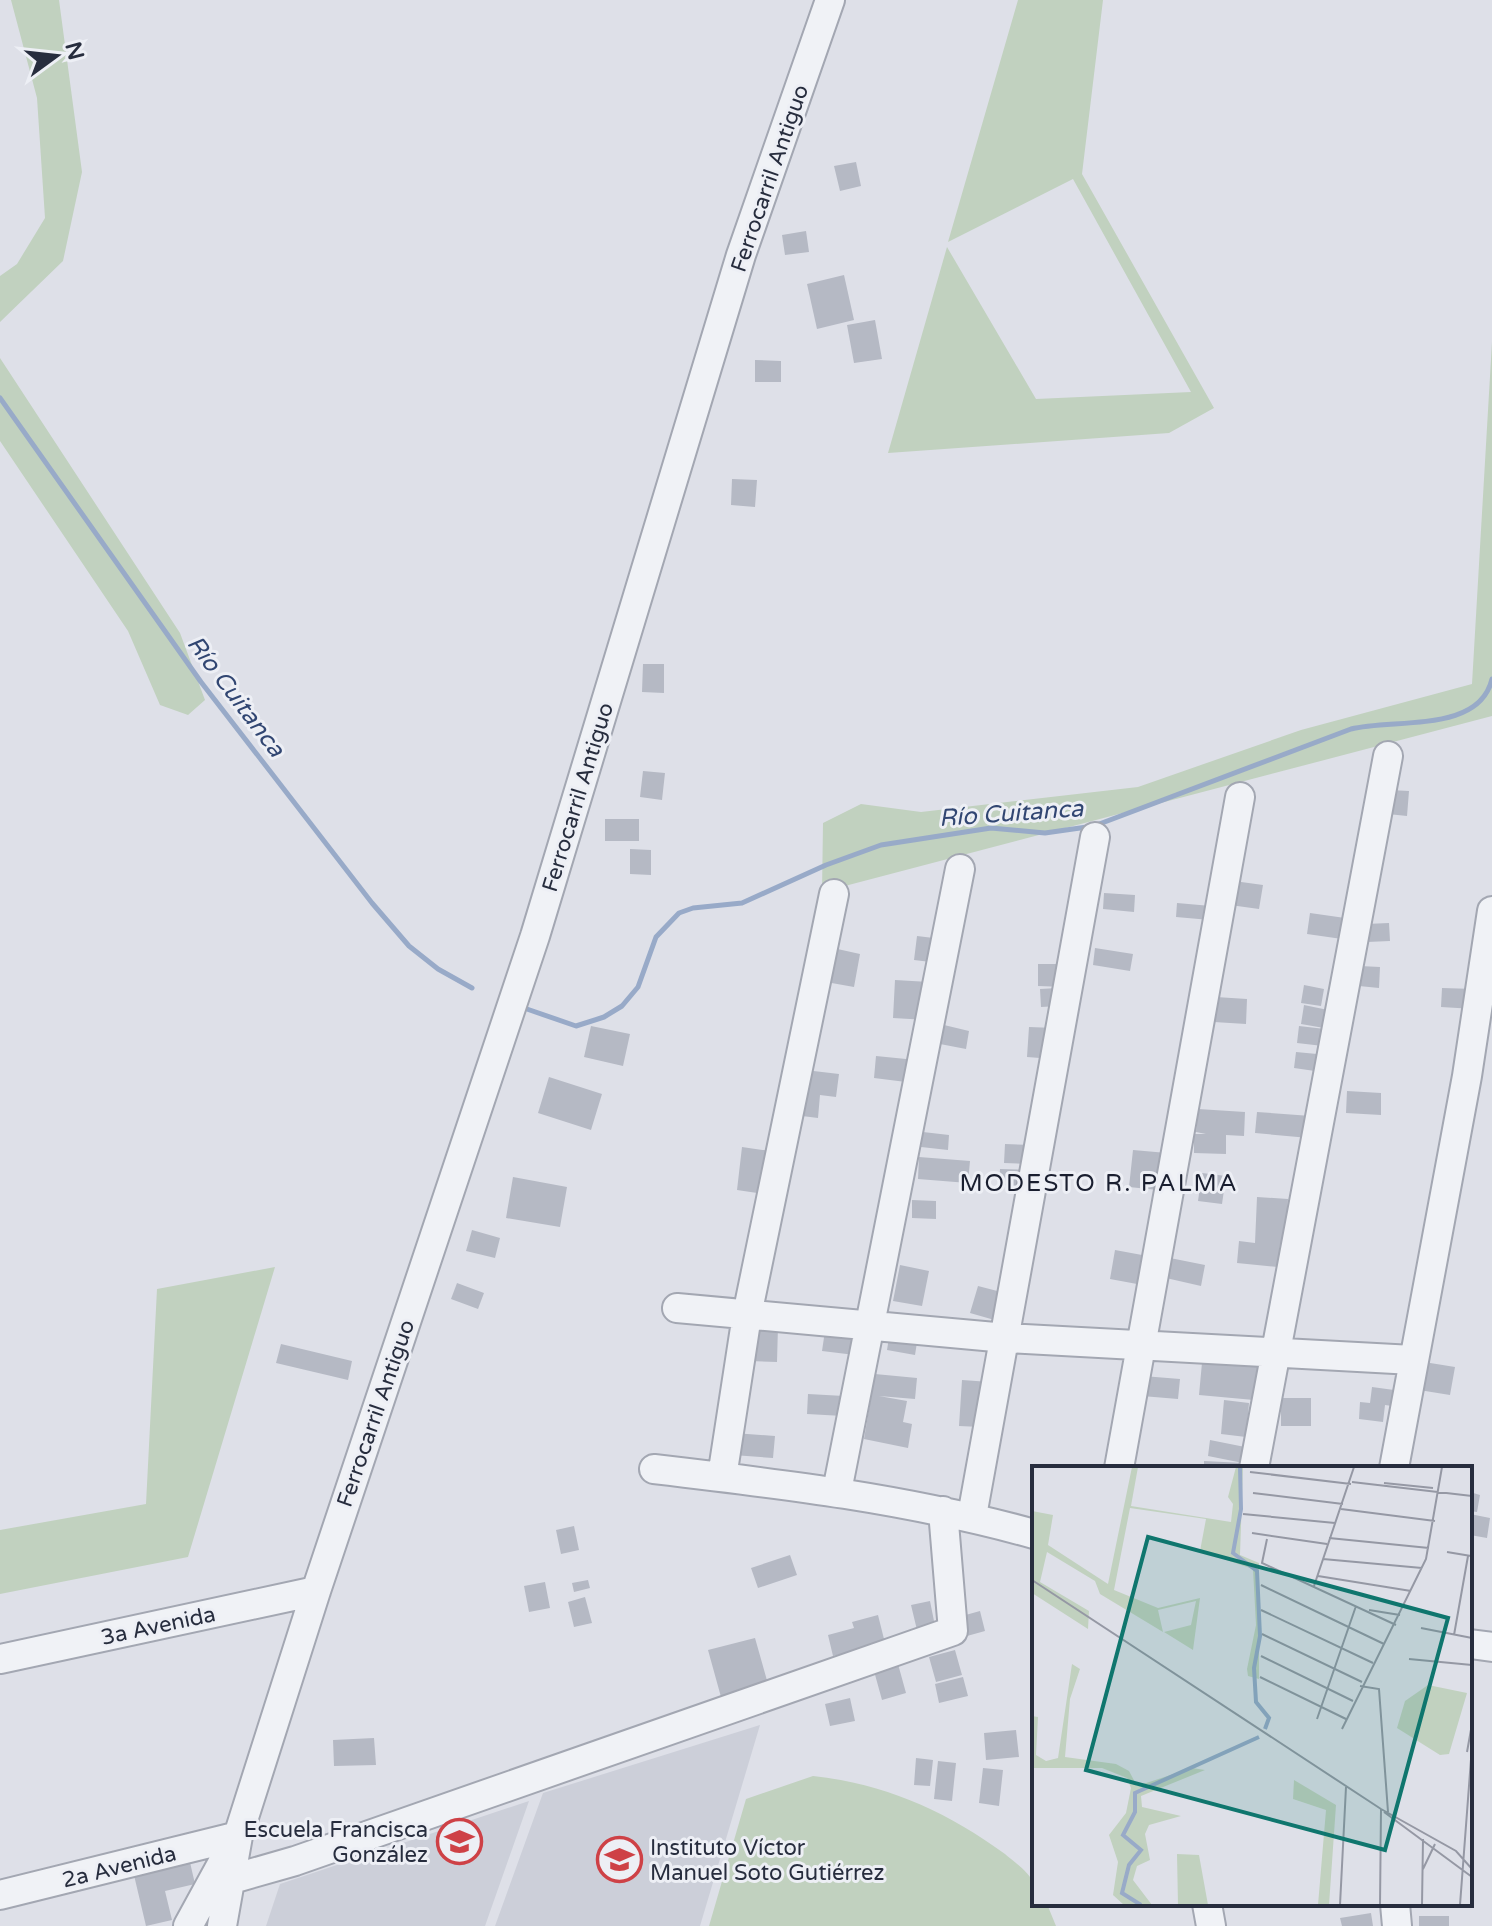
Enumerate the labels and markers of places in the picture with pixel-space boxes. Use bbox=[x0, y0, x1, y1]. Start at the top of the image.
place label: Escuela Francisca González bbox=[244, 1817, 428, 1868]
school or university icon: Escuela Francisca González bbox=[435, 1818, 483, 1866]
place label: Instituto Víctor Manuel Soto Gutiérrez bbox=[650, 1835, 885, 1886]
school or university icon: Instituto Víctor Manuel Soto Gutiérrez bbox=[595, 1836, 643, 1884]

